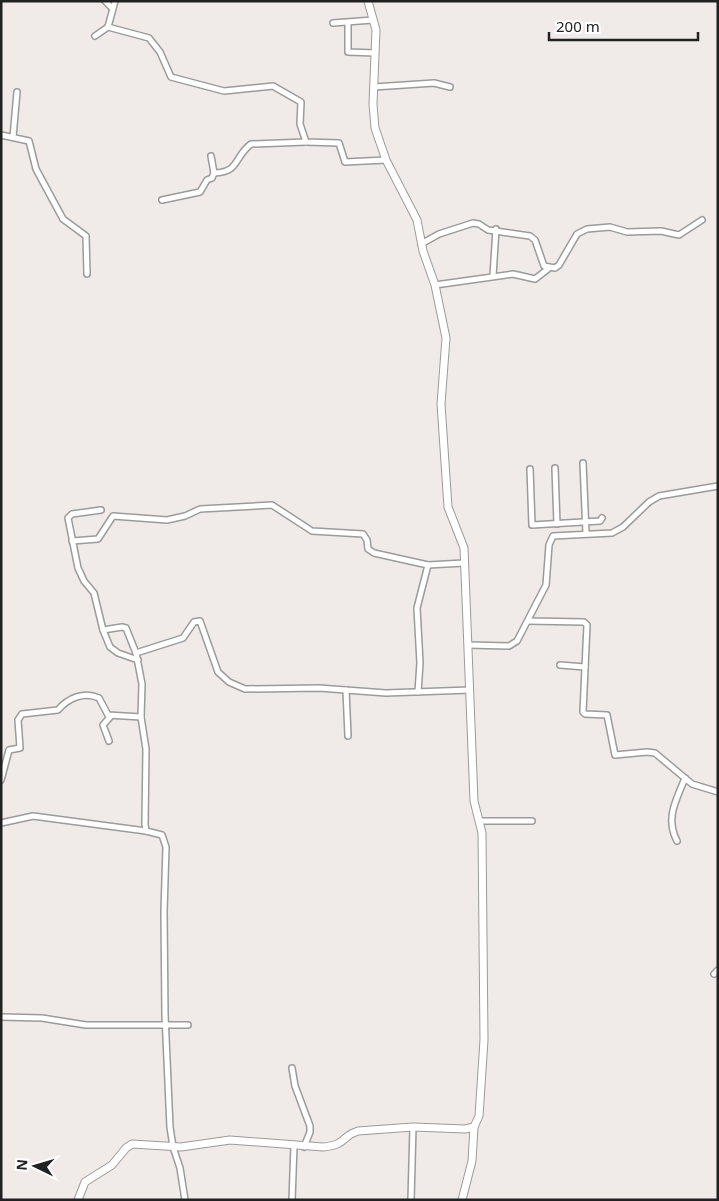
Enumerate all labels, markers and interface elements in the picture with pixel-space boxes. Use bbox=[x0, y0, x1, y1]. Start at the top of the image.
scale bar bbox=[549, 10, 698, 42]
text: 200 m bbox=[556, 16, 600, 36]
north arrow bbox=[10, 1141, 60, 1191]
text: N bbox=[12, 1158, 32, 1171]

